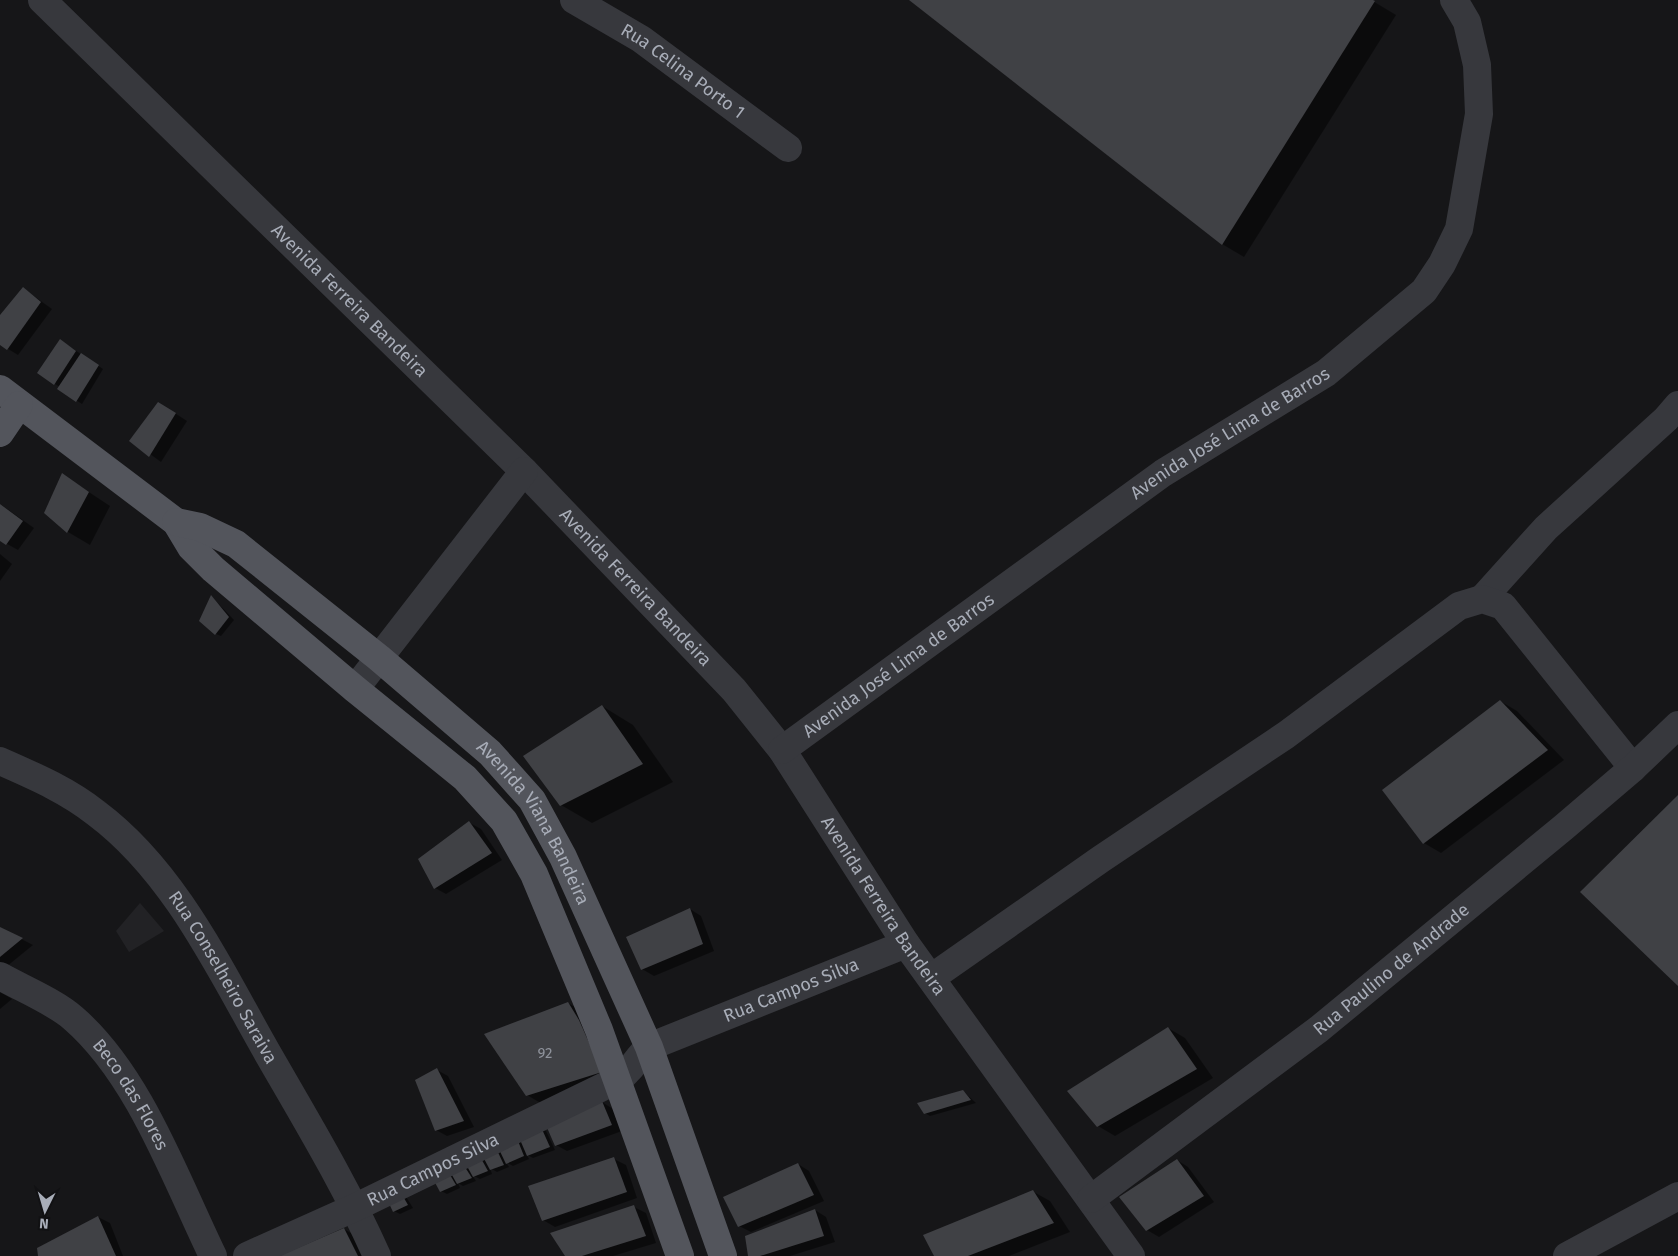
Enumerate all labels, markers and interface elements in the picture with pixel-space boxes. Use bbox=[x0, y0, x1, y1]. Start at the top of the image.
street label: Rua Celina Porto 1 bbox=[617, 19, 749, 123]
street label: Avenida Ferreira Bandeira bbox=[267, 219, 432, 382]
street label: Avenida José Lima de Barros bbox=[1126, 362, 1334, 504]
street label: Avenida Ferreira Bandeira bbox=[555, 504, 716, 671]
street label: Avenida José Lima de Barros bbox=[798, 588, 999, 742]
street label: Avenida Viana Bandeira bbox=[472, 736, 594, 908]
street label: Avenida Ferreira Bandeira bbox=[816, 812, 950, 1000]
street label: Rua Conselheiro Saraiva bbox=[164, 887, 282, 1068]
street label: Rua Paulino de Andrade bbox=[1309, 899, 1474, 1040]
street label: Rua Campos Silva bbox=[720, 953, 862, 1027]
street label: Beco das Flores bbox=[88, 1034, 173, 1154]
house number: 92 bbox=[538, 1044, 552, 1062]
street label: Rua Campos Silva bbox=[363, 1128, 502, 1211]
north arrow bbox=[20, 1186, 70, 1236]
text: N bbox=[39, 1215, 49, 1232]

